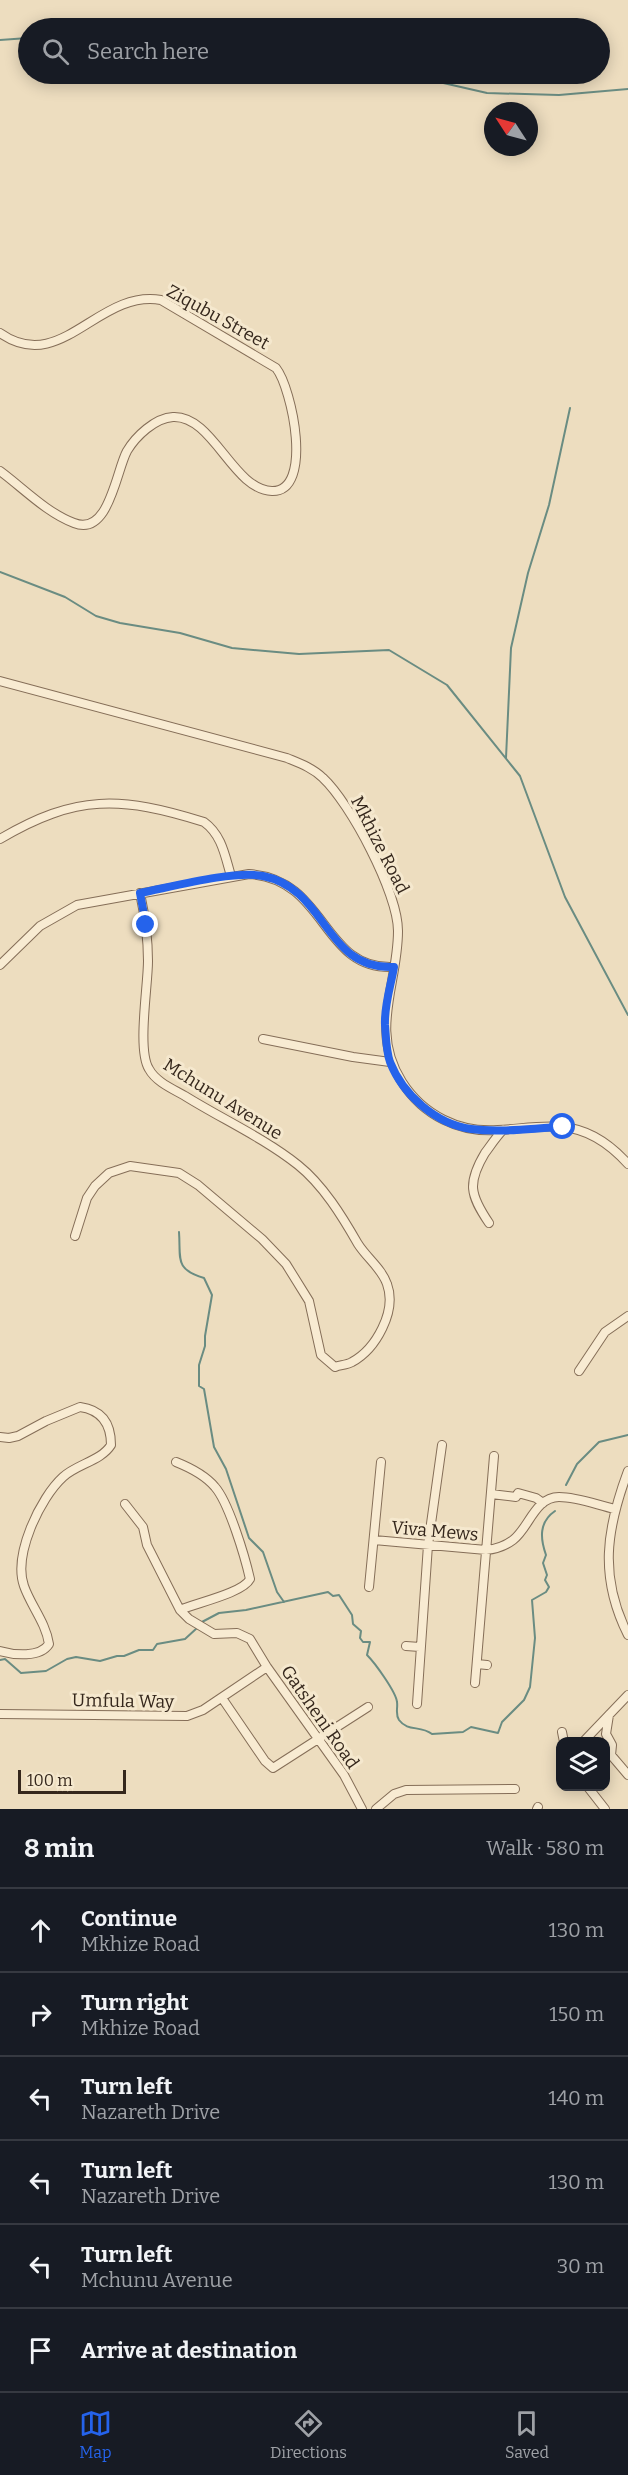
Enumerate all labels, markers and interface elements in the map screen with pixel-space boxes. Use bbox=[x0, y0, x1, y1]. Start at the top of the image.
search box bbox=[18, 18, 610, 84]
icon: search bbox=[39, 35, 72, 68]
text: Search here bbox=[87, 38, 209, 65]
north arrow bbox=[484, 102, 538, 156]
street label: Ziqubu Street bbox=[163, 280, 274, 354]
street label: Mkhize Road bbox=[346, 792, 414, 898]
route end bbox=[132, 911, 158, 937]
street label: Mchunu Avenue bbox=[159, 1054, 287, 1144]
route start bbox=[549, 1113, 575, 1139]
street label: Viva Mews bbox=[391, 1516, 479, 1546]
street label: Gatsheni Road bbox=[276, 1661, 364, 1773]
street label: Umfula Way bbox=[72, 1689, 175, 1713]
map controls bbox=[556, 1737, 610, 1791]
button: layers bbox=[556, 1737, 610, 1791]
scale bar bbox=[18, 1767, 126, 1794]
text: 100 m bbox=[27, 1771, 72, 1790]
text: 8 min bbox=[24, 1833, 94, 1864]
text: Walk · 580 m bbox=[486, 1836, 604, 1860]
text: Continue bbox=[81, 1905, 177, 1932]
icon: ahead bbox=[24, 1914, 57, 1947]
text: 130 m bbox=[549, 1918, 604, 1942]
text: Mkhize Road bbox=[81, 1932, 200, 1956]
text: Turn right bbox=[81, 1989, 189, 2016]
icon: right bbox=[24, 1998, 57, 2031]
text: 150 m bbox=[549, 2002, 604, 2026]
text: Mkhize Road bbox=[81, 2016, 200, 2040]
text: Turn left bbox=[81, 2073, 173, 2100]
icon: left bbox=[24, 2082, 57, 2115]
text: 140 m bbox=[548, 2086, 604, 2110]
text: Nazareth Drive bbox=[81, 2100, 220, 2124]
text: Turn left bbox=[81, 2157, 173, 2184]
icon: left bbox=[24, 2166, 57, 2199]
text: 130 m bbox=[549, 2170, 604, 2194]
text: Nazareth Drive bbox=[81, 2184, 220, 2208]
text: Turn left bbox=[81, 2241, 173, 2268]
icon: left bbox=[24, 2250, 57, 2283]
text: 30 m bbox=[557, 2254, 604, 2278]
text: Mchunu Avenue bbox=[81, 2268, 233, 2292]
icon: arrive bbox=[24, 2334, 57, 2367]
text: Arrive at destination bbox=[81, 2337, 297, 2364]
tab: Map bbox=[79, 2407, 112, 2462]
tab: Directions bbox=[270, 2407, 347, 2462]
tab: Saved bbox=[505, 2407, 549, 2462]

